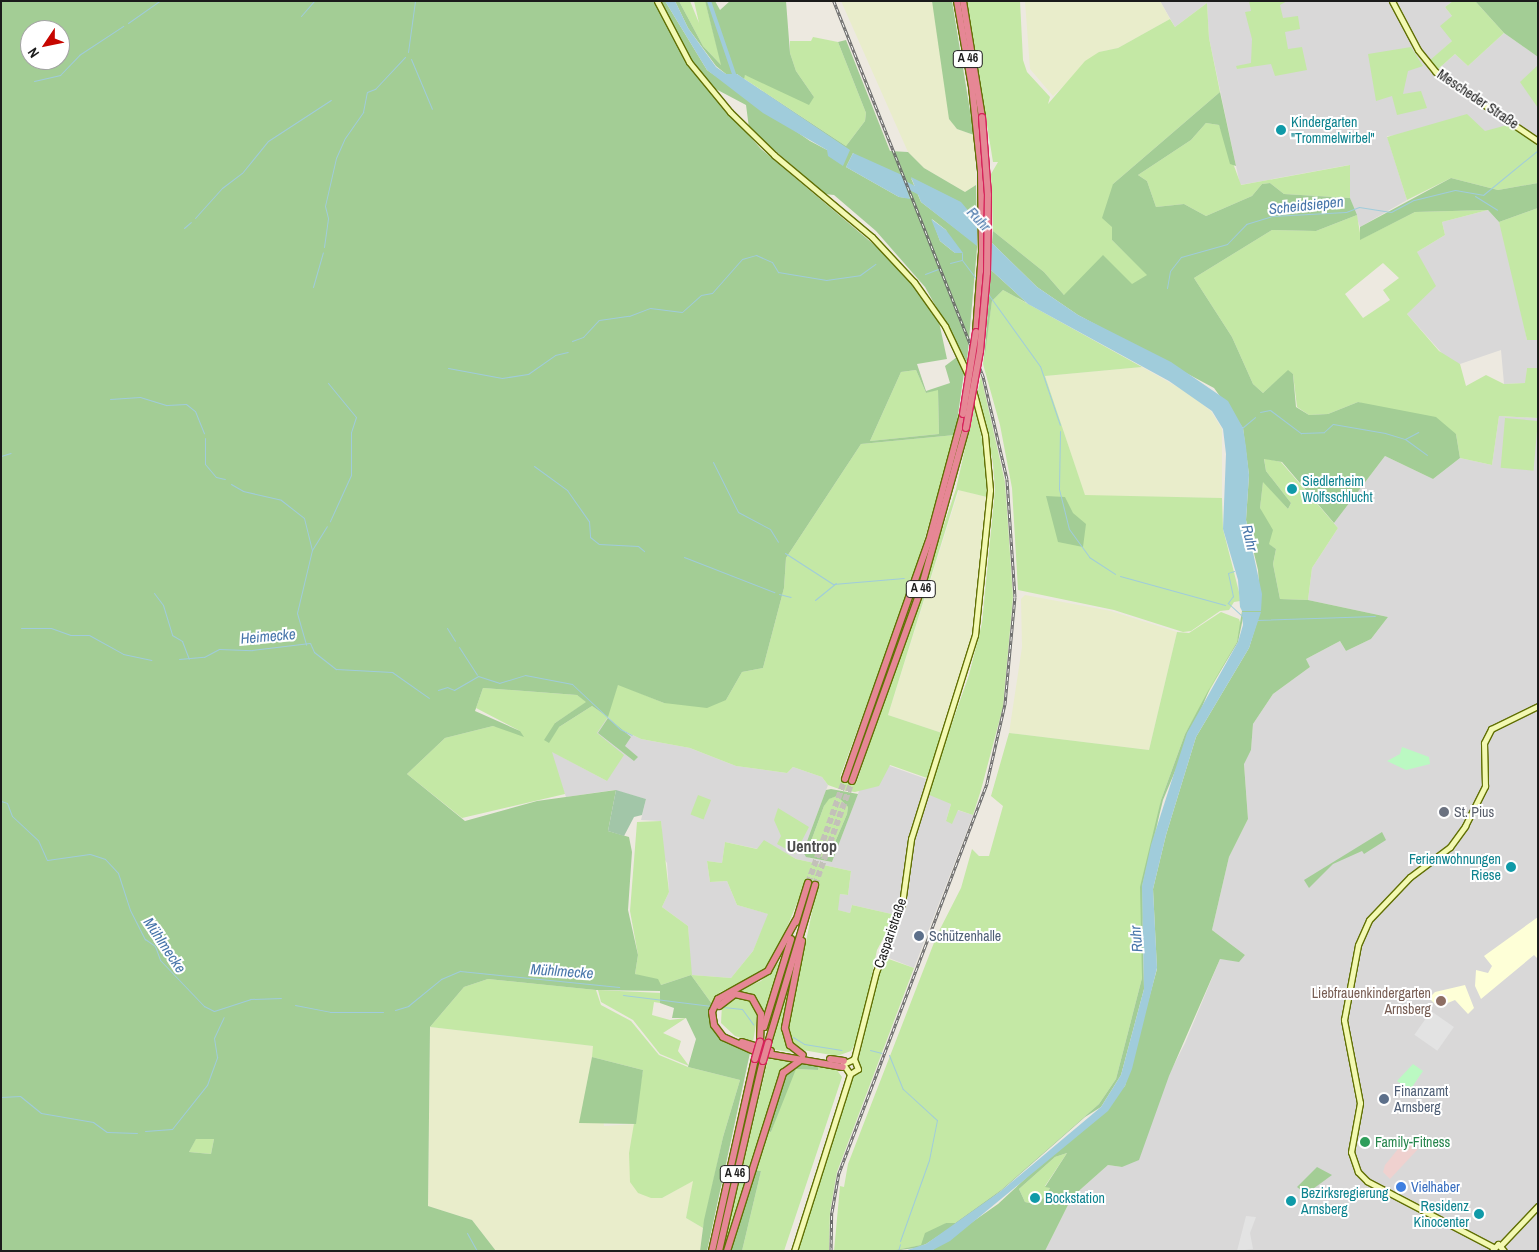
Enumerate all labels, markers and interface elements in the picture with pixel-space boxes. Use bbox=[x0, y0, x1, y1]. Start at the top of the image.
north arrow bbox=[20, 20, 70, 70]
text: N bbox=[24, 44, 43, 61]
road number: A 46 bbox=[952, 50, 984, 68]
street label: Mescheder Straße bbox=[1434, 66, 1522, 132]
place label: Kindergarten "Trommelwirbel" bbox=[1291, 114, 1375, 146]
marker: Kindergarten "Trommelwirbel" bbox=[1275, 124, 1287, 136]
water label: Scheidsiepen bbox=[1268, 192, 1344, 218]
water label: Ruhr bbox=[963, 203, 995, 235]
place label: Siedlerheim Wolfsschlucht bbox=[1302, 473, 1373, 506]
marker: Siedlerheim Wolfsschlucht bbox=[1286, 483, 1298, 495]
water label: Ruhr bbox=[1238, 523, 1262, 553]
road number: A 46 bbox=[905, 580, 937, 598]
water label: Heimecke bbox=[240, 625, 296, 647]
place label: St. Pius bbox=[1454, 804, 1494, 820]
marker: St. Pius bbox=[1438, 806, 1450, 818]
district label: Uentrop bbox=[787, 836, 837, 856]
place label: Ferienwohnungen Riese bbox=[1409, 851, 1501, 884]
marker: Ferienwohnungen Riese bbox=[1505, 861, 1517, 873]
street label: Casparistraße bbox=[870, 896, 910, 970]
water label: Mühlmecke bbox=[140, 914, 190, 976]
water label: Ruhr bbox=[1126, 925, 1146, 953]
place label: Schützenhalle bbox=[929, 928, 1001, 944]
marker: Schützenhalle bbox=[913, 930, 925, 942]
water label: Mühlmecke bbox=[530, 960, 594, 982]
place label: Liebfrauenkindergarten Arnsberg bbox=[1312, 985, 1431, 1018]
marker: Liebfrauenkindergarten Arnsberg bbox=[1435, 995, 1447, 1007]
place label: Finanzamt Arnsberg bbox=[1394, 1083, 1448, 1116]
marker: Finanzamt Arnsberg bbox=[1378, 1093, 1390, 1105]
place label: Family-Fitness bbox=[1375, 1134, 1450, 1150]
marker: Family-Fitness bbox=[1359, 1136, 1371, 1148]
road number: A 46 bbox=[719, 1164, 751, 1184]
place label: Vielhaber bbox=[1411, 1179, 1460, 1195]
marker: Vielhaber bbox=[1395, 1181, 1407, 1193]
place label: Bezirksregierung Arnsberg bbox=[1301, 1185, 1388, 1218]
place label: Bockstation bbox=[1045, 1190, 1105, 1206]
marker: Bockstation bbox=[1029, 1192, 1041, 1204]
marker: Bezirksregierung Arnsberg bbox=[1285, 1195, 1297, 1207]
place label: Residenz Kinocenter bbox=[1413, 1198, 1469, 1230]
marker: Residenz Kinocenter bbox=[1473, 1208, 1485, 1220]

